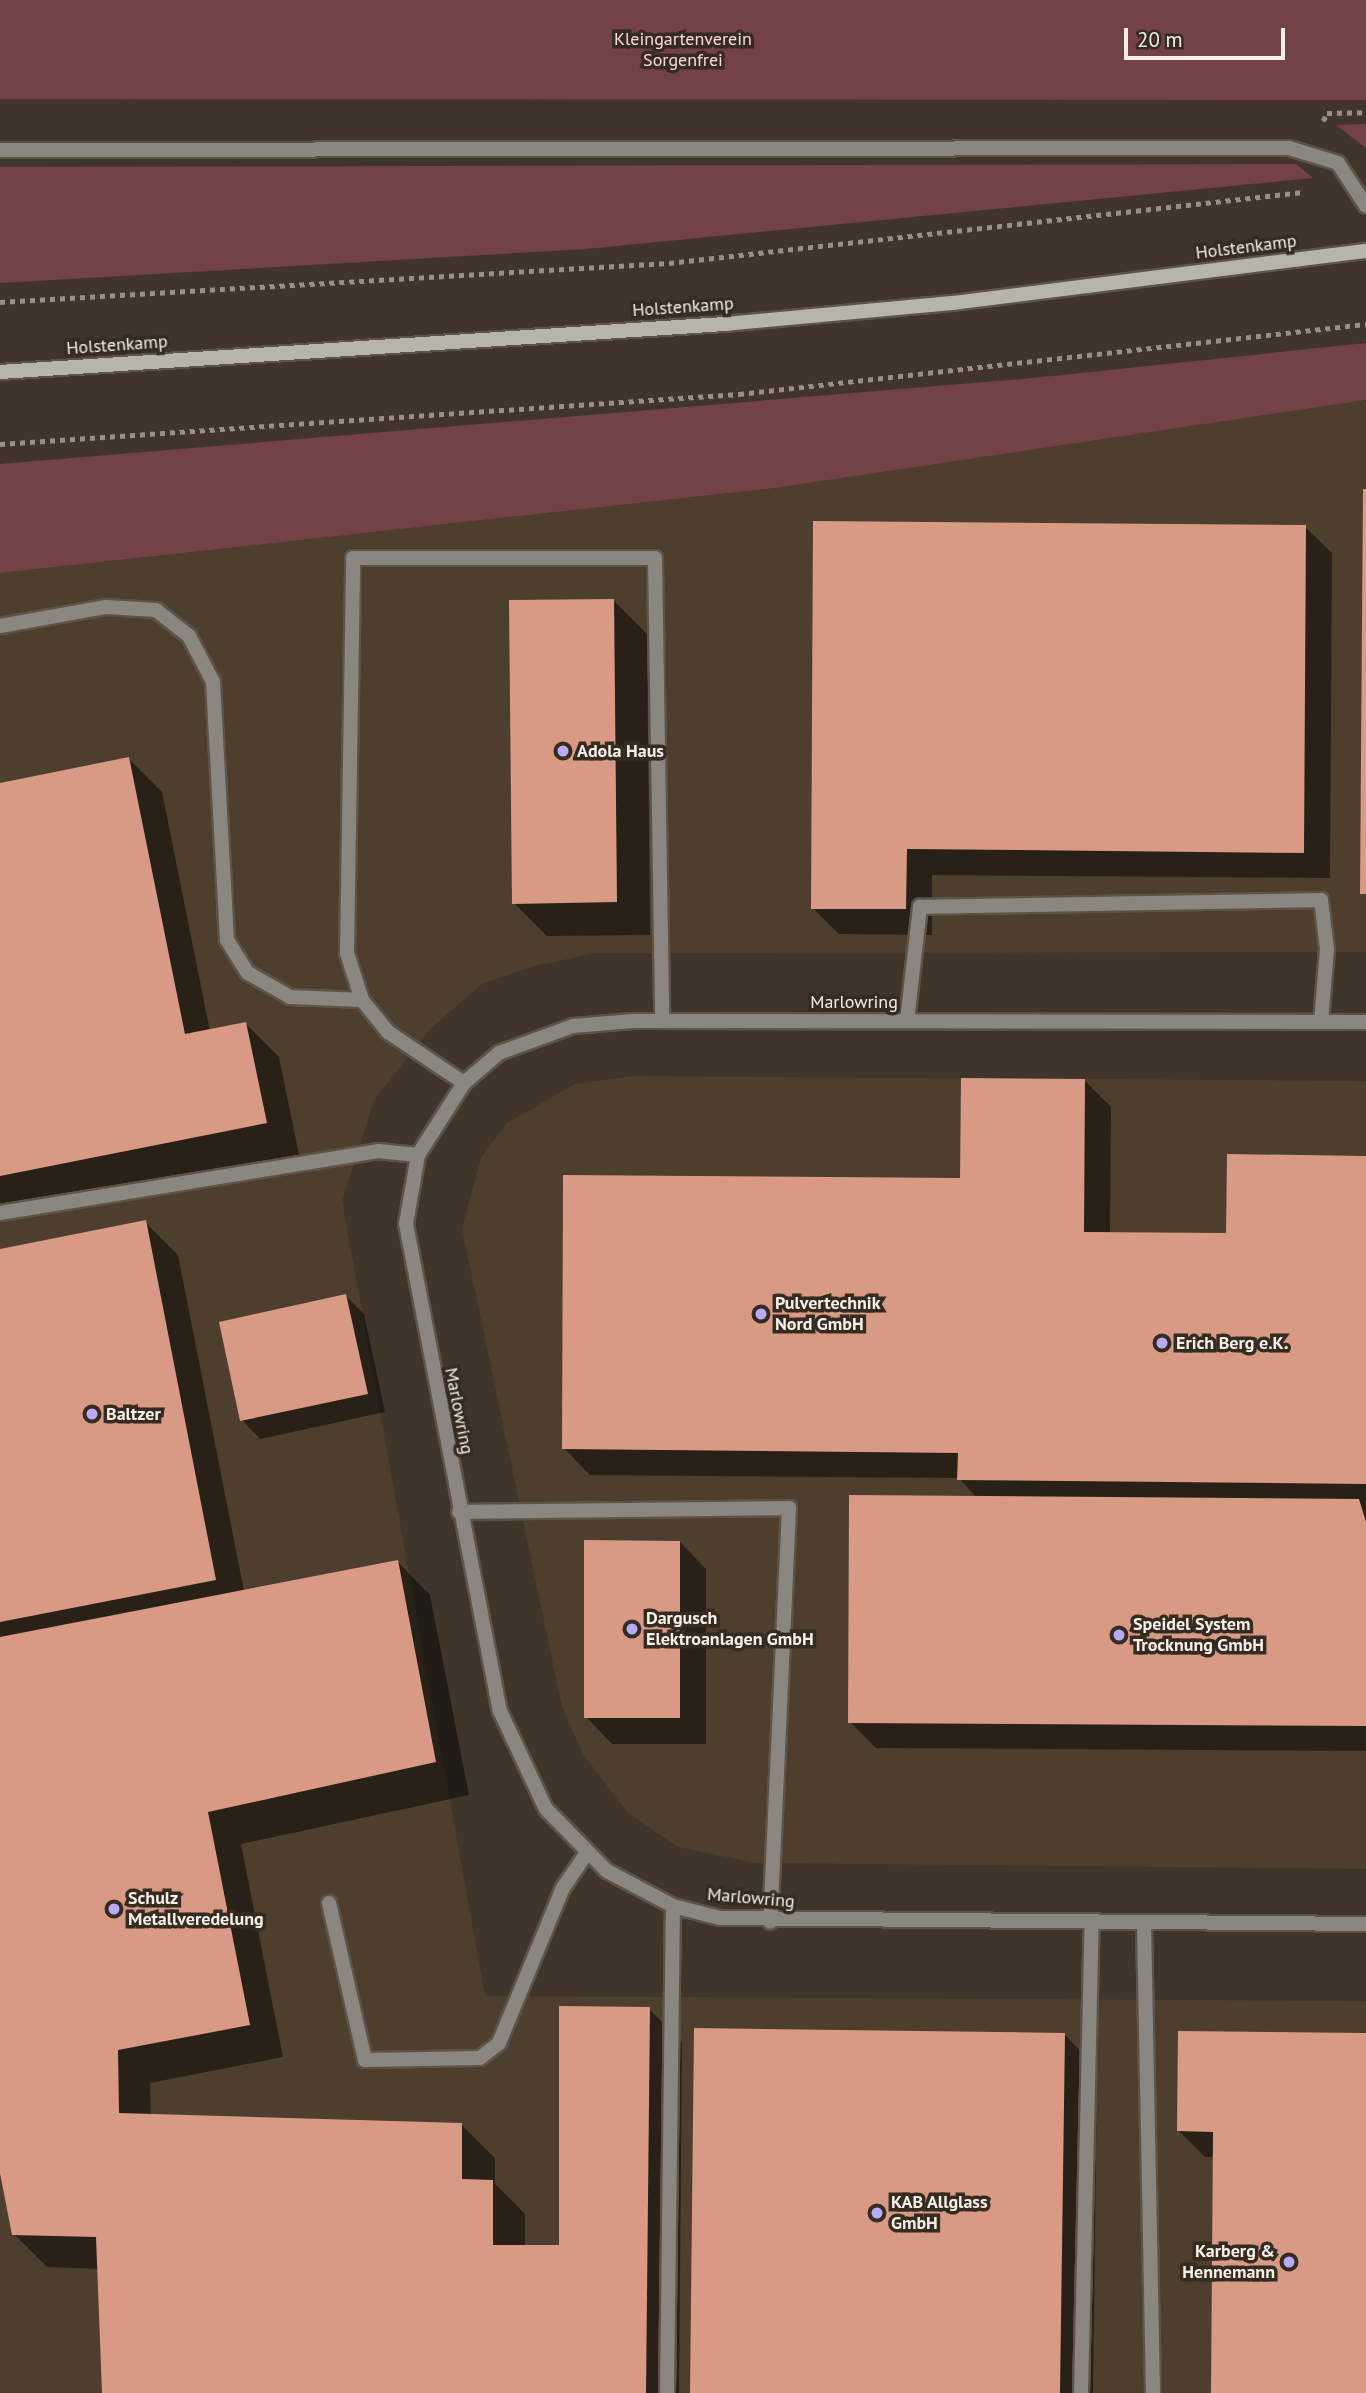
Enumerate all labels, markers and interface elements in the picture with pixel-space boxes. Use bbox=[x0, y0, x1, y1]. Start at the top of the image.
scale bar bbox=[1128, 14, 1289, 58]
text: 20 m bbox=[1137, 26, 1183, 53]
park label: Kleingartenverein Sorgenfrei bbox=[614, 29, 752, 72]
street label: Holstenkamp bbox=[1194, 230, 1298, 264]
street label: Holstenkamp bbox=[632, 293, 734, 321]
street label: Holstenkamp bbox=[66, 331, 168, 359]
place label: Adola Haus bbox=[577, 740, 664, 762]
marker: Adola Haus bbox=[555, 743, 571, 759]
street label: Marlowring bbox=[810, 991, 898, 1013]
place label: Pulvertechnik Nord GmbH bbox=[775, 1293, 881, 1336]
marker: Pulvertechnik Nord GmbH bbox=[753, 1306, 769, 1322]
place label: Erich Berg e.K. bbox=[1176, 1332, 1288, 1354]
marker: Erich Berg e.K. bbox=[1154, 1335, 1170, 1351]
street label: Marlowring bbox=[440, 1366, 478, 1456]
place label: Baltzer bbox=[106, 1403, 161, 1425]
marker: Baltzer bbox=[84, 1406, 100, 1422]
place label: Dargusch Elektroanlagen GmbH bbox=[646, 1608, 814, 1650]
place label: Speidel System Trocknung GmbH bbox=[1133, 1614, 1264, 1656]
marker: Dargusch Elektroanlagen GmbH bbox=[624, 1621, 640, 1637]
marker: Speidel System Trocknung GmbH bbox=[1111, 1627, 1127, 1643]
street label: Marlowring bbox=[706, 1883, 796, 1913]
place label: Schulz Metallveredelung bbox=[128, 1888, 264, 1930]
marker: Schulz Metallveredelung bbox=[106, 1901, 122, 1917]
place label: KAB Allglass GmbH bbox=[891, 2192, 988, 2234]
marker: KAB Allglass GmbH bbox=[869, 2205, 885, 2221]
place label: Karberg & Hennemann bbox=[1182, 2241, 1275, 2284]
marker: Karberg & Hennemann bbox=[1281, 2254, 1297, 2270]

